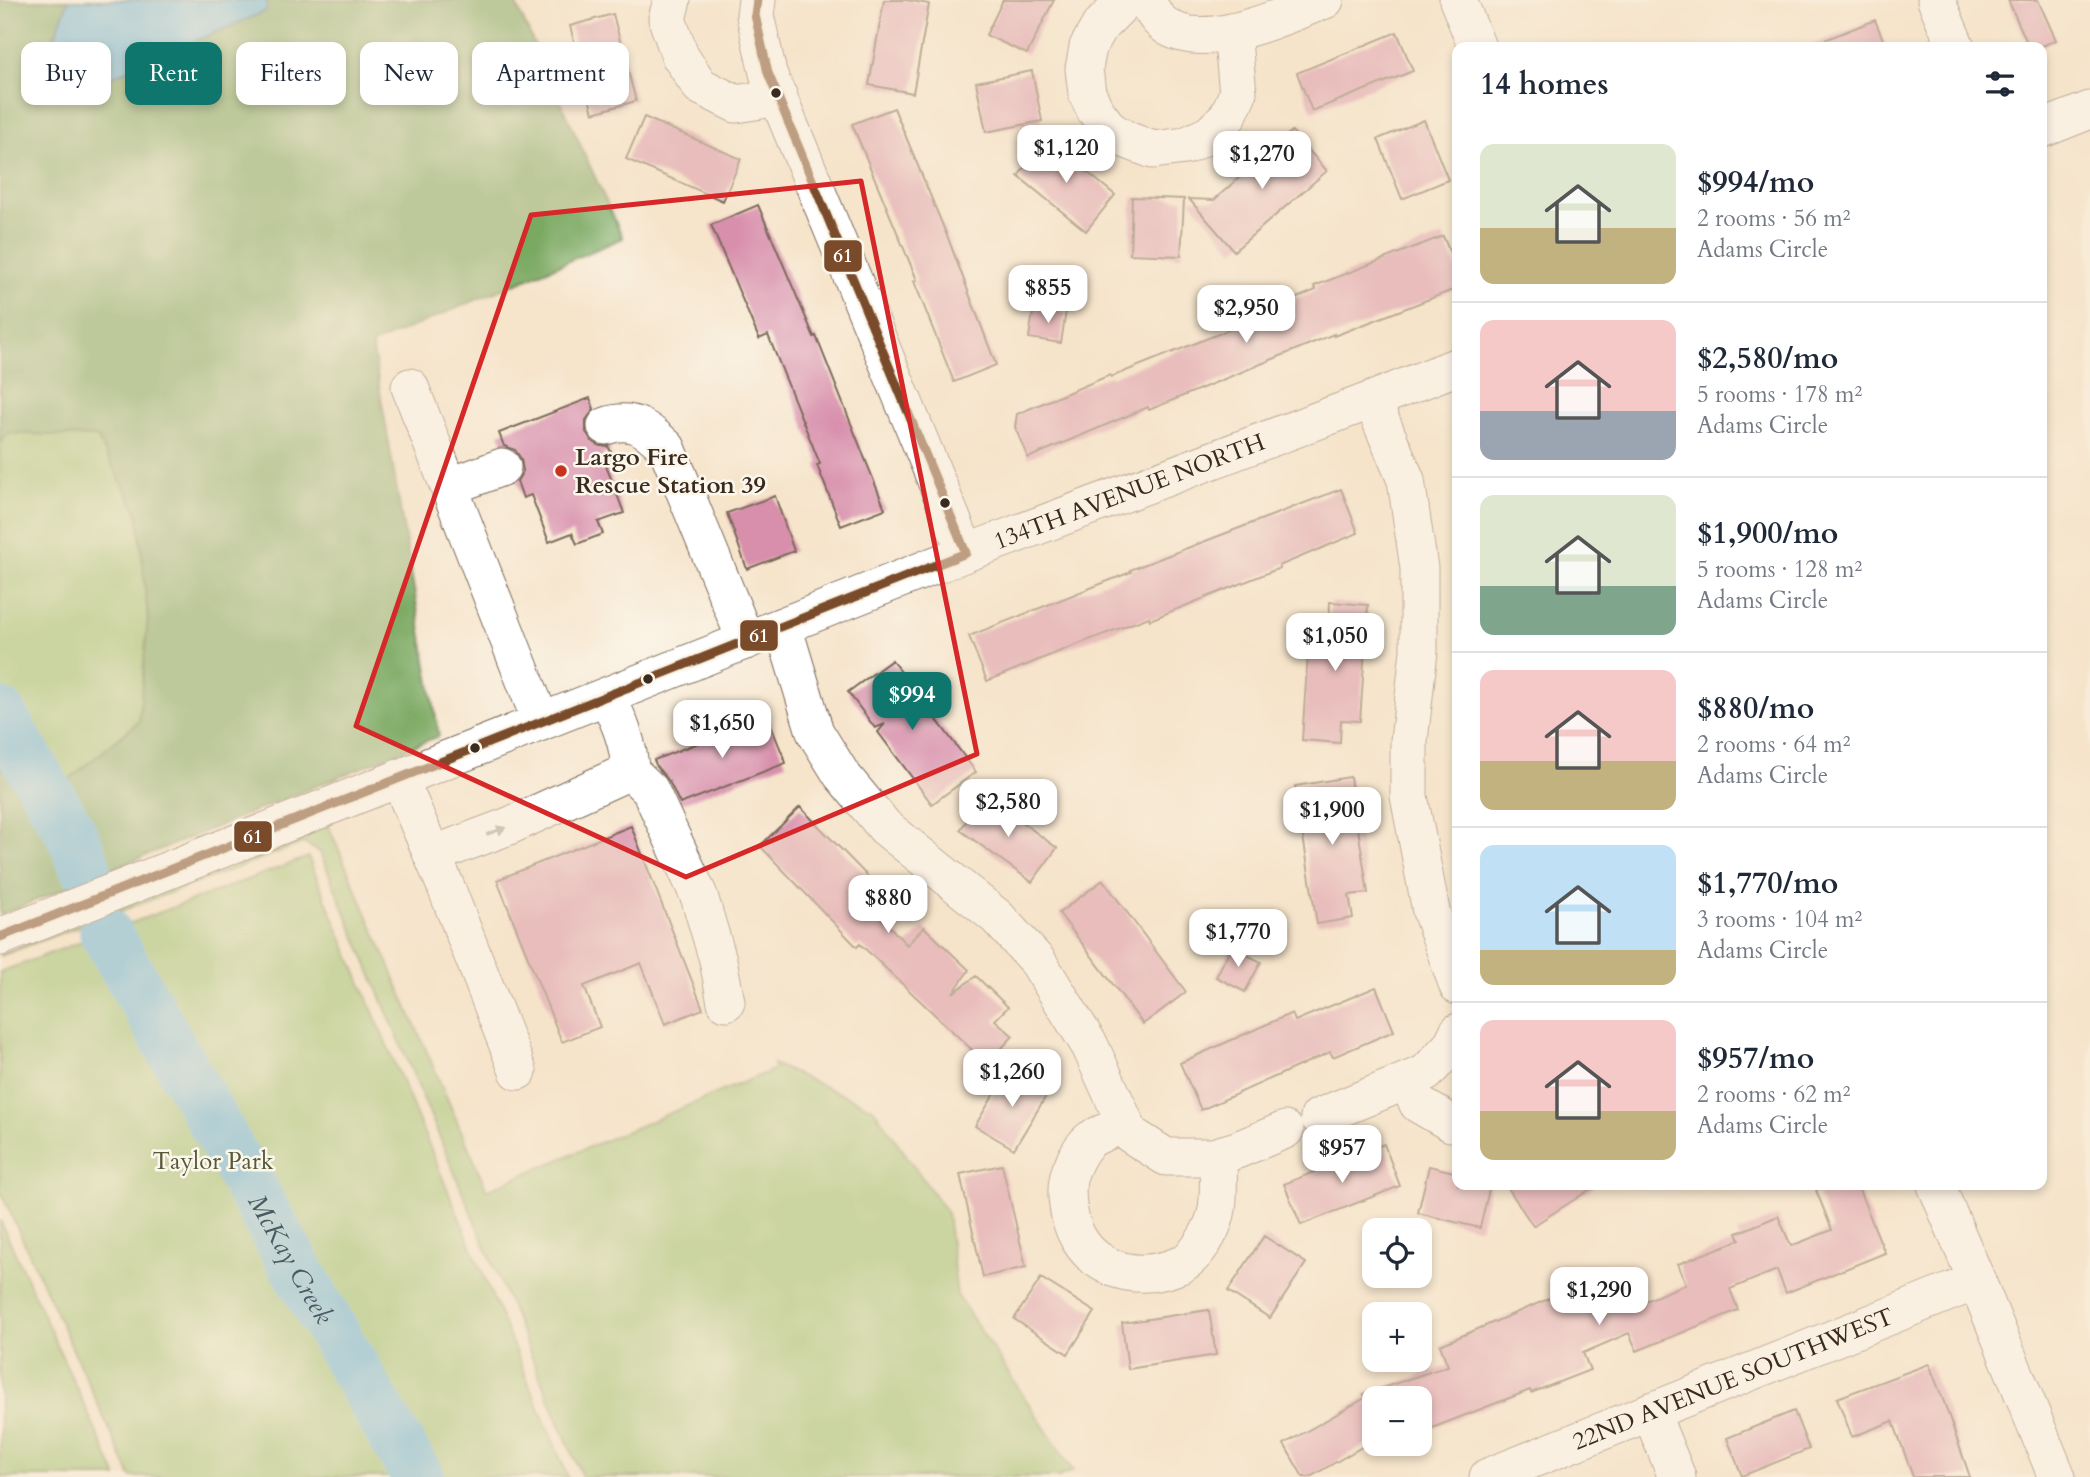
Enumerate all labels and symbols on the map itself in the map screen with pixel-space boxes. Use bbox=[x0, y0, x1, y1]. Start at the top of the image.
unlabelled marker bbox=[769, 86, 783, 100]
pin: $1,120 bbox=[1009, 125, 1123, 185]
pin: $1,270 bbox=[1205, 132, 1319, 191]
line badge: 61 bbox=[823, 239, 863, 273]
text: 61 bbox=[833, 243, 853, 269]
pin: $855 bbox=[1007, 266, 1089, 325]
pin: $2,950 bbox=[1189, 286, 1303, 345]
street label: 134TH AVENUE NORTH bbox=[989, 425, 1270, 558]
place label: Largo Fire Rescue Station 39 bbox=[575, 441, 766, 502]
marker: Largo Fire Rescue Station 39 bbox=[553, 463, 569, 479]
unlabelled marker bbox=[938, 496, 952, 510]
pin: $1,050 bbox=[1278, 614, 1392, 673]
line badge: 61 bbox=[739, 619, 779, 652]
text: 61 bbox=[749, 623, 769, 649]
unlabelled marker bbox=[641, 672, 655, 686]
pin: $994 bbox=[871, 672, 953, 732]
pin: $1,650 bbox=[665, 700, 779, 760]
unlabelled marker bbox=[468, 741, 482, 755]
pin: $2,580 bbox=[951, 780, 1065, 839]
pin: $1,900 bbox=[1275, 788, 1389, 847]
line badge: 61 bbox=[233, 820, 273, 853]
text: 61 bbox=[243, 824, 263, 850]
one-way arrow bbox=[485, 825, 506, 836]
pin: $880 bbox=[847, 876, 929, 935]
pin: $1,770 bbox=[1181, 909, 1295, 969]
pin: $1,260 bbox=[955, 1050, 1069, 1109]
pin: $957 bbox=[1301, 1126, 1383, 1185]
park label: Taylor Park bbox=[152, 1145, 274, 1178]
water label: McKay Creek bbox=[240, 1188, 342, 1330]
pin: $1,290 bbox=[1542, 1268, 1656, 1327]
street label: 22ND AVENUE SOUTHWEST bbox=[1568, 1300, 1898, 1458]

